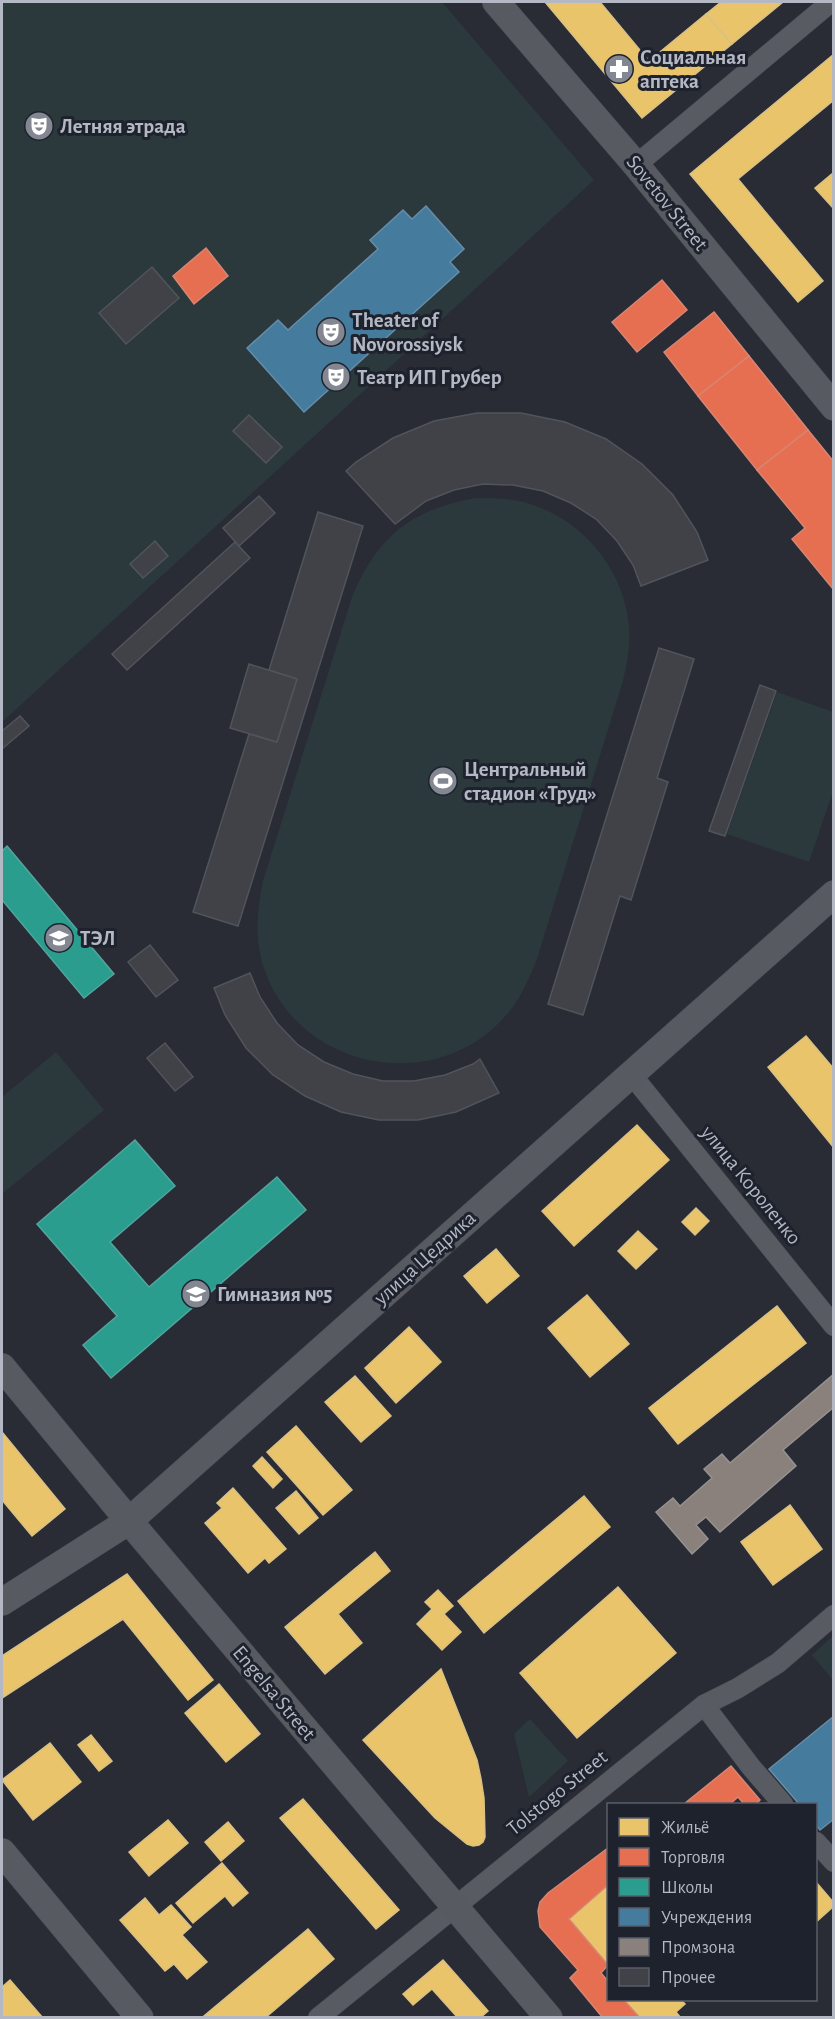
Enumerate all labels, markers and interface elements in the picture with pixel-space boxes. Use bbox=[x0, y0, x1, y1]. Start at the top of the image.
place label: Социальная аптека bbox=[640, 47, 746, 92]
pharmacy icon: Социальная аптека bbox=[603, 53, 635, 85]
theatre icon: Летняя этрада bbox=[23, 110, 55, 142]
place label: Летняя этрада bbox=[60, 116, 186, 137]
street label: Sovetov Street bbox=[622, 151, 712, 255]
place label: Theater of Novorossiysk bbox=[352, 310, 463, 355]
theatre icon: Theater of Novorossiysk bbox=[315, 316, 347, 348]
theatre icon: Театр ИП Грубер bbox=[320, 361, 352, 393]
place label: Театр ИП Грубер bbox=[357, 367, 502, 388]
place label: Центральный стадион «Труд» bbox=[464, 759, 597, 804]
sports icon: Центральный стадион «Труд» bbox=[427, 765, 459, 797]
school or university icon: ТЭЛ bbox=[43, 922, 75, 954]
place label: ТЭЛ bbox=[80, 928, 116, 949]
street label: улица Короленко bbox=[696, 1121, 805, 1248]
street label: улица Цедрика bbox=[369, 1207, 480, 1309]
school or university icon: Гимназия №5 bbox=[180, 1278, 212, 1310]
place label: Гимназия №5 bbox=[217, 1284, 332, 1305]
street label: Engelsa Street bbox=[229, 1642, 320, 1744]
street label: Tolstogo Street bbox=[503, 1746, 611, 1840]
legend bbox=[607, 1803, 817, 2001]
text: Жильё bbox=[661, 1819, 709, 1837]
text: Торговля bbox=[661, 1849, 725, 1867]
text: Школы bbox=[661, 1879, 713, 1897]
text: Учреждения bbox=[661, 1909, 752, 1927]
text: Промзона bbox=[661, 1939, 735, 1957]
text: Прочее bbox=[661, 1969, 716, 1987]

